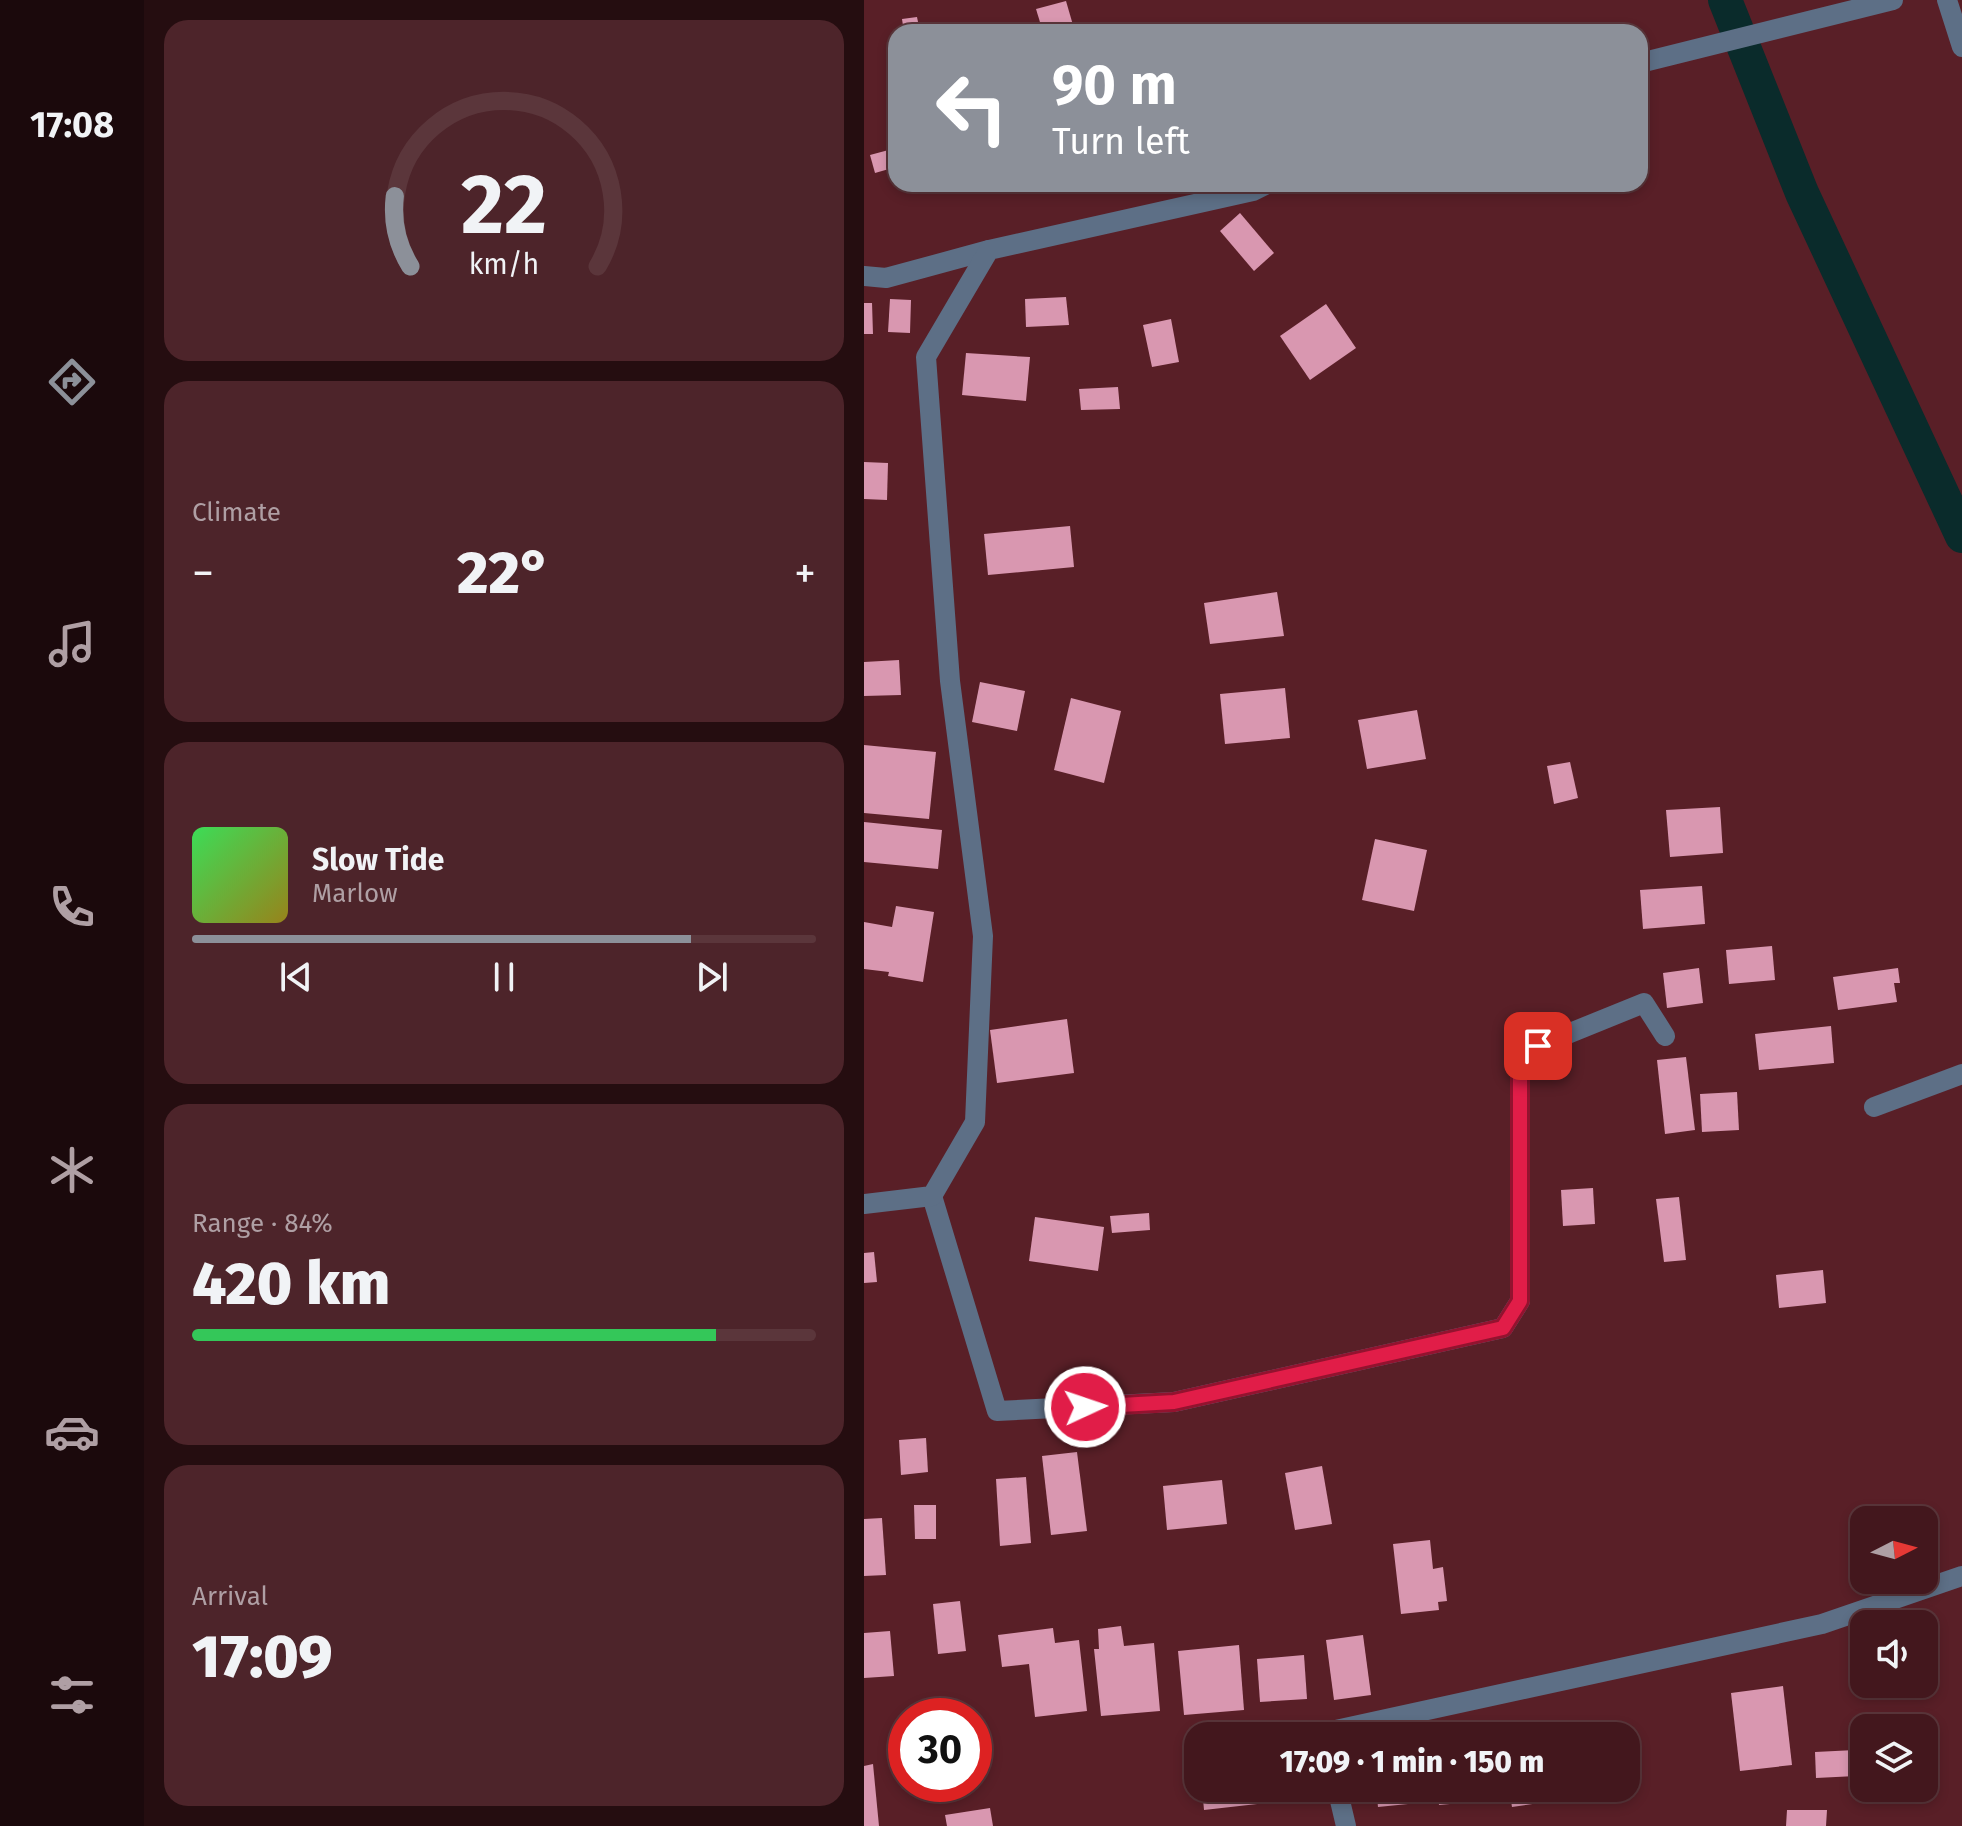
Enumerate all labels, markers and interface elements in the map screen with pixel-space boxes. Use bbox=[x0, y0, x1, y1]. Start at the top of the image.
text: 90 m bbox=[1052, 52, 1177, 119]
icon: left bbox=[920, 56, 1024, 160]
text: 17:08 bbox=[30, 103, 114, 147]
text: Turn left bbox=[1052, 120, 1190, 164]
text: 22 bbox=[461, 154, 547, 254]
text: km/h bbox=[469, 247, 539, 282]
icon: directions bbox=[44, 354, 100, 410]
text: Climate bbox=[192, 497, 281, 528]
text: 22° bbox=[457, 537, 551, 609]
text: − bbox=[192, 547, 214, 600]
text: + bbox=[794, 547, 816, 600]
icon: music bbox=[44, 616, 100, 672]
text: Slow Tide bbox=[312, 842, 444, 878]
text: Marlow bbox=[312, 878, 398, 909]
icon: phone bbox=[44, 879, 100, 935]
icon: previous bbox=[274, 955, 318, 999]
icon: pause bbox=[482, 955, 526, 999]
icon: next bbox=[690, 955, 734, 999]
pin bbox=[1504, 1012, 1572, 1080]
icon: arrive bbox=[1516, 1024, 1560, 1068]
icon: climate bbox=[44, 1142, 100, 1198]
text: Range · 84% bbox=[192, 1208, 333, 1239]
text: 420 km bbox=[192, 1248, 390, 1320]
position arrow bbox=[1043, 1365, 1127, 1449]
icon: car bbox=[44, 1404, 100, 1460]
north arrow bbox=[1850, 1506, 1938, 1594]
map controls bbox=[1850, 1506, 1938, 1802]
text: Arrival bbox=[192, 1581, 268, 1612]
button: sound bbox=[1850, 1610, 1938, 1698]
text: 17:09 bbox=[192, 1621, 333, 1693]
icon: filters bbox=[44, 1667, 100, 1723]
speed limit sign: 30 bbox=[888, 1698, 992, 1802]
button: layers bbox=[1850, 1714, 1938, 1802]
text: 17:09 · 1 min · 150 m bbox=[1280, 1744, 1544, 1780]

